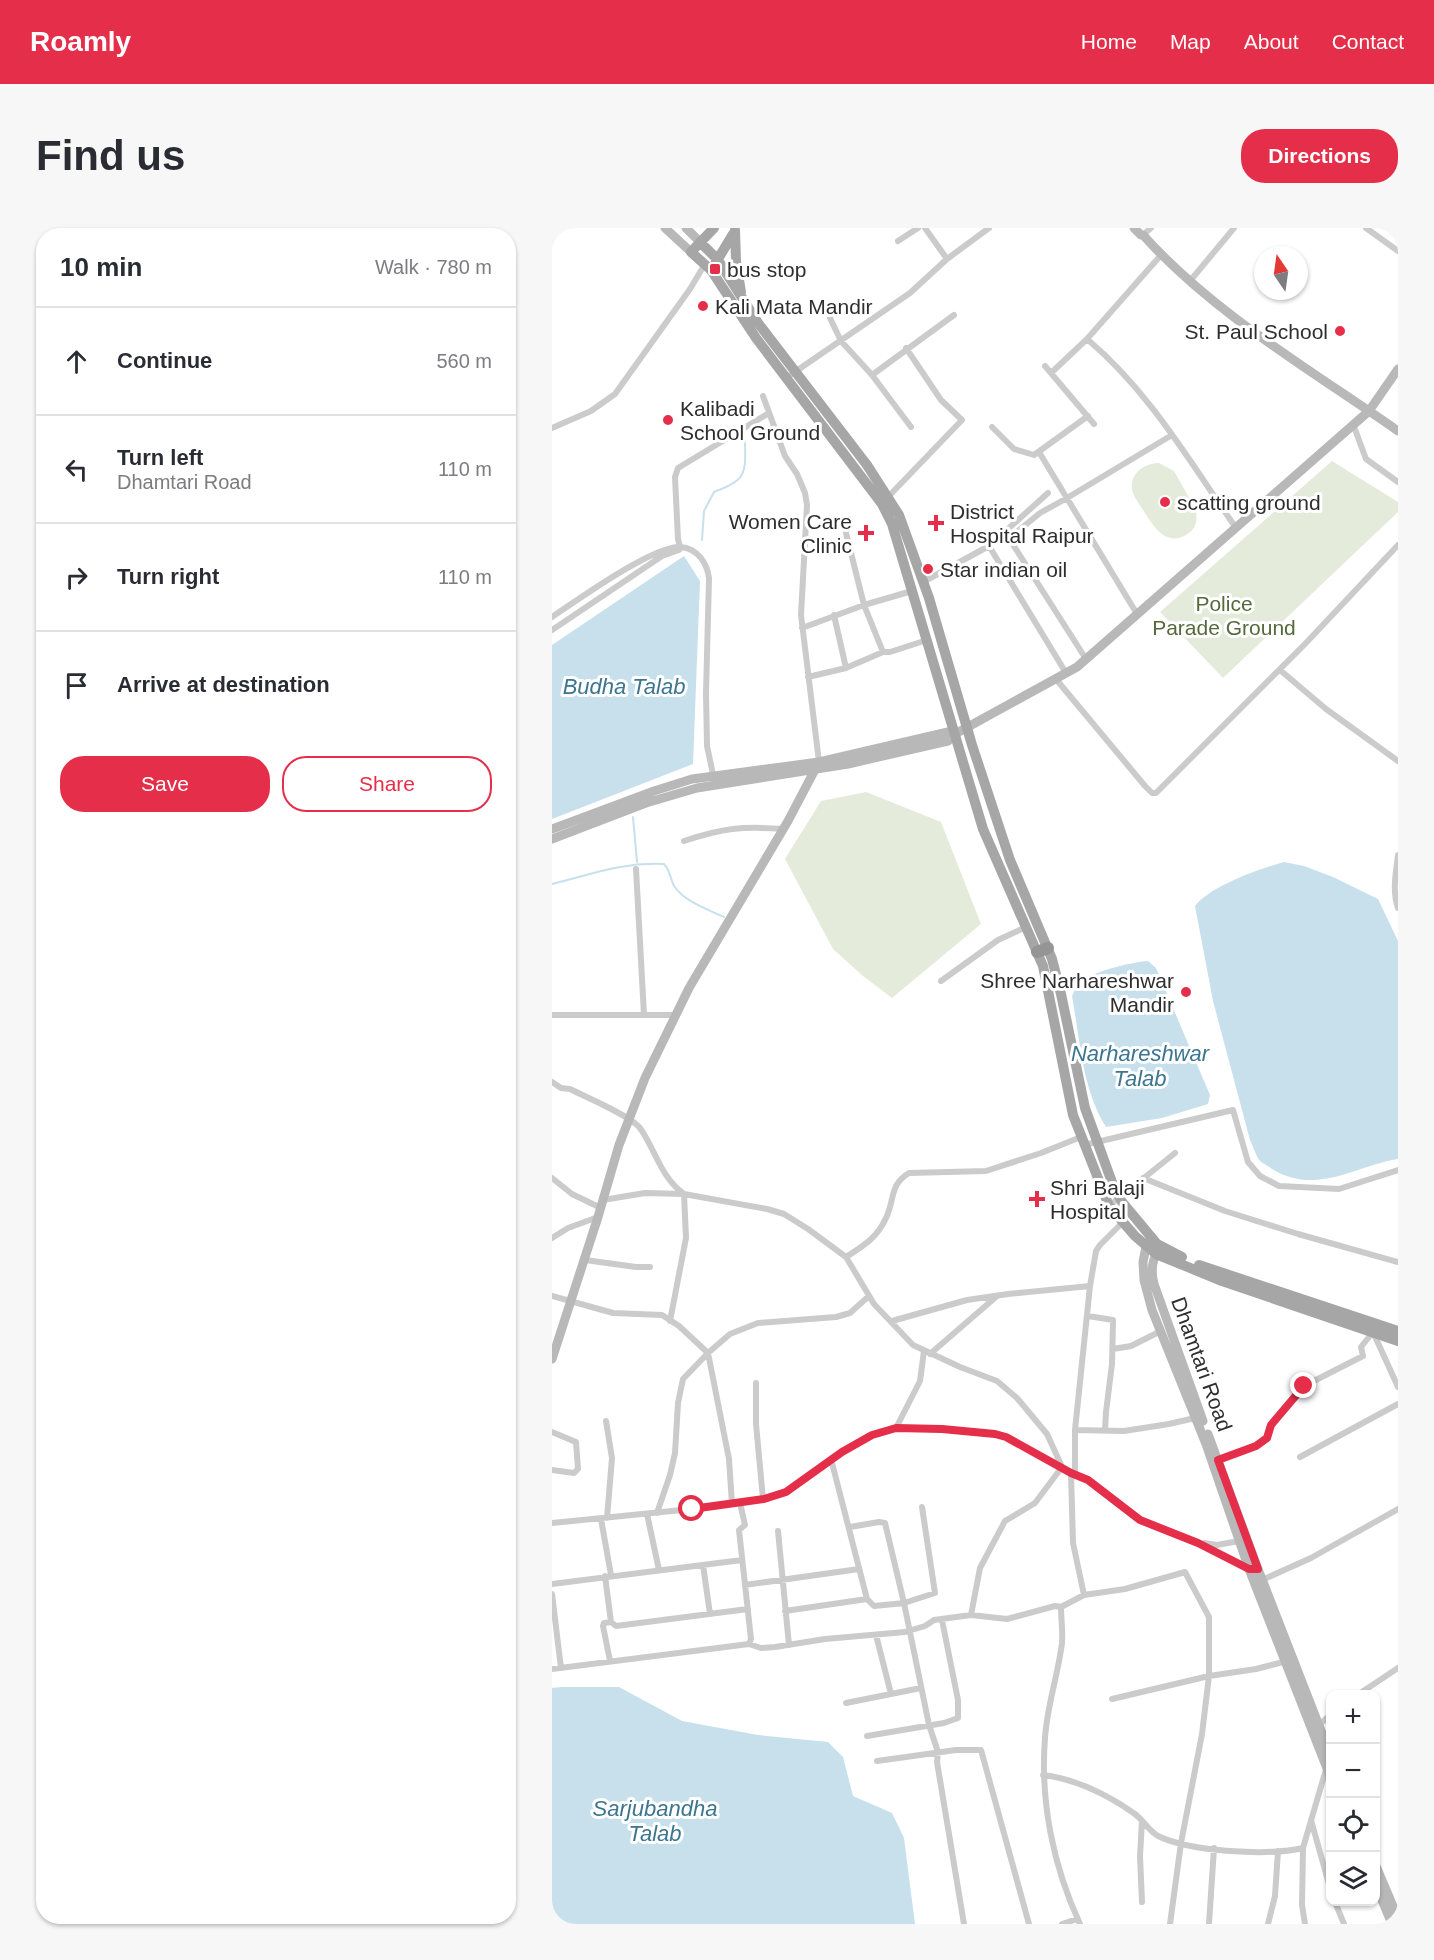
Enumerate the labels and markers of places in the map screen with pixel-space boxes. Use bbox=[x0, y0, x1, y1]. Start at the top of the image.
place label: bus stop bbox=[727, 258, 806, 281]
marker: bus stop bbox=[708, 262, 722, 276]
place label: Kali Mata Mandir bbox=[715, 295, 873, 318]
marker: Kali Mata Mandir bbox=[696, 299, 710, 313]
place label: St. Paul School bbox=[1184, 320, 1328, 343]
marker: St. Paul School bbox=[1333, 324, 1347, 338]
place label: Kalibadi School Ground bbox=[680, 397, 820, 444]
marker: Kalibadi School Ground bbox=[661, 413, 675, 427]
place label: scatting ground bbox=[1177, 491, 1321, 514]
marker: scatting ground bbox=[1158, 495, 1172, 509]
place label: District Hospital Raipur bbox=[950, 500, 1094, 547]
place label: Women Care Clinic bbox=[729, 510, 852, 557]
marker: District Hospital Raipur bbox=[927, 514, 945, 532]
marker: Women Care Clinic bbox=[857, 524, 875, 542]
place label: Star indian oil bbox=[940, 558, 1067, 581]
marker: Star indian oil bbox=[921, 562, 935, 576]
place label: Shree Narhareshwar Mandir bbox=[980, 969, 1174, 1016]
marker: Shree Narhareshwar Mandir bbox=[1179, 985, 1193, 999]
place label: Shri Balaji Hospital bbox=[1050, 1176, 1145, 1223]
marker: Shri Balaji Hospital bbox=[1028, 1190, 1046, 1208]

